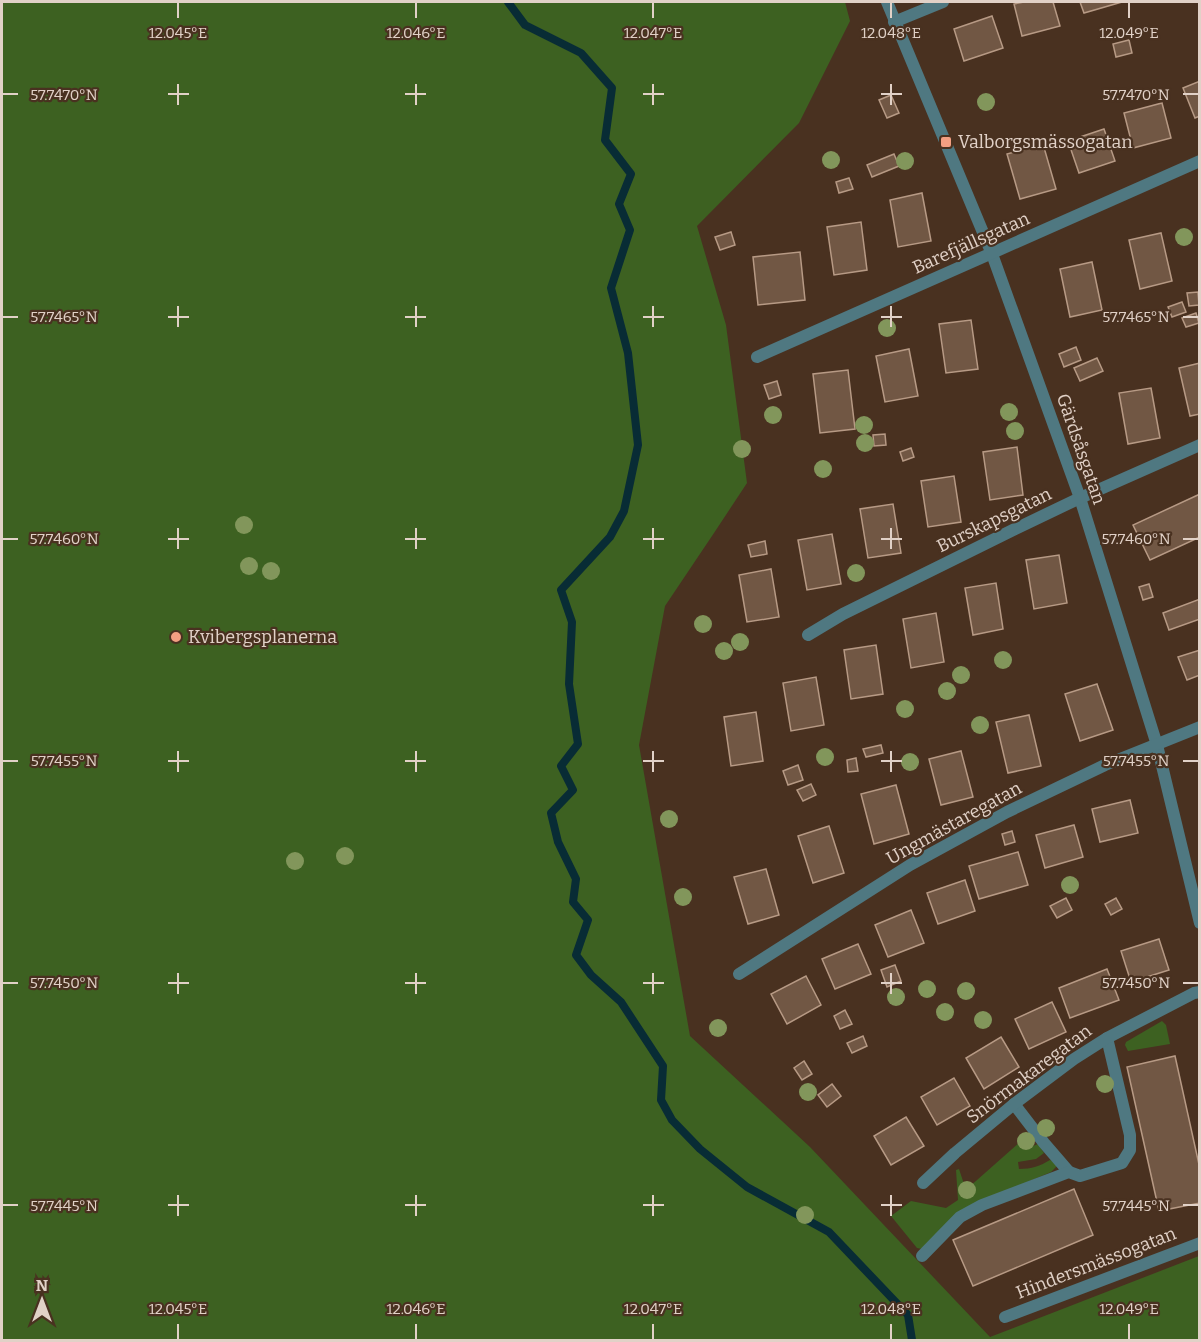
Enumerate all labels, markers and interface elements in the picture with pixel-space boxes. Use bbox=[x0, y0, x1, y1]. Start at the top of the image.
text: 12.045°E bbox=[149, 24, 207, 42]
text: 12.046°E bbox=[386, 24, 446, 42]
text: 12.047°E bbox=[624, 24, 682, 42]
text: 12.048°E bbox=[861, 24, 921, 42]
text: 12.049°E bbox=[1099, 24, 1159, 42]
text: 57.7470°N bbox=[30, 86, 98, 104]
text: 57.7470°N bbox=[1102, 86, 1170, 104]
place label: Valborgsmässogatan bbox=[958, 131, 1133, 153]
marker: Valborgsmässogatan bbox=[939, 135, 953, 149]
street label: Barefjällsgatan bbox=[909, 207, 1034, 279]
text: 57.7465°N bbox=[30, 308, 98, 326]
text: 57.7465°N bbox=[1102, 308, 1170, 326]
street label: Gärdsåsgatan bbox=[1052, 391, 1110, 508]
street label: Burskapsgatan bbox=[933, 482, 1056, 557]
text: 57.7460°N bbox=[29, 530, 99, 548]
text: 57.7460°N bbox=[1101, 530, 1171, 548]
place label: Kvibergsplanerna bbox=[188, 626, 337, 648]
marker: Kvibergsplanerna bbox=[169, 630, 183, 644]
text: 57.7455°N bbox=[31, 752, 97, 770]
text: 57.7455°N bbox=[1103, 752, 1169, 770]
street label: Ungmästaregatan bbox=[883, 776, 1026, 869]
text: 57.7450°N bbox=[30, 974, 98, 992]
text: 57.7450°N bbox=[1102, 974, 1170, 992]
street label: Snörmakaregatan bbox=[962, 1019, 1096, 1128]
text: 57.7445°N bbox=[30, 1197, 98, 1215]
text: 57.7445°N bbox=[1102, 1197, 1170, 1215]
street label: Hindersmässogatan bbox=[1013, 1222, 1180, 1304]
north arrow bbox=[12, 1270, 72, 1330]
text: N bbox=[36, 1276, 48, 1295]
text: 12.045°E bbox=[149, 1300, 207, 1318]
text: 12.046°E bbox=[386, 1300, 446, 1318]
text: 12.047°E bbox=[624, 1300, 682, 1318]
text: 12.048°E bbox=[861, 1300, 921, 1318]
text: 12.049°E bbox=[1099, 1300, 1159, 1318]

